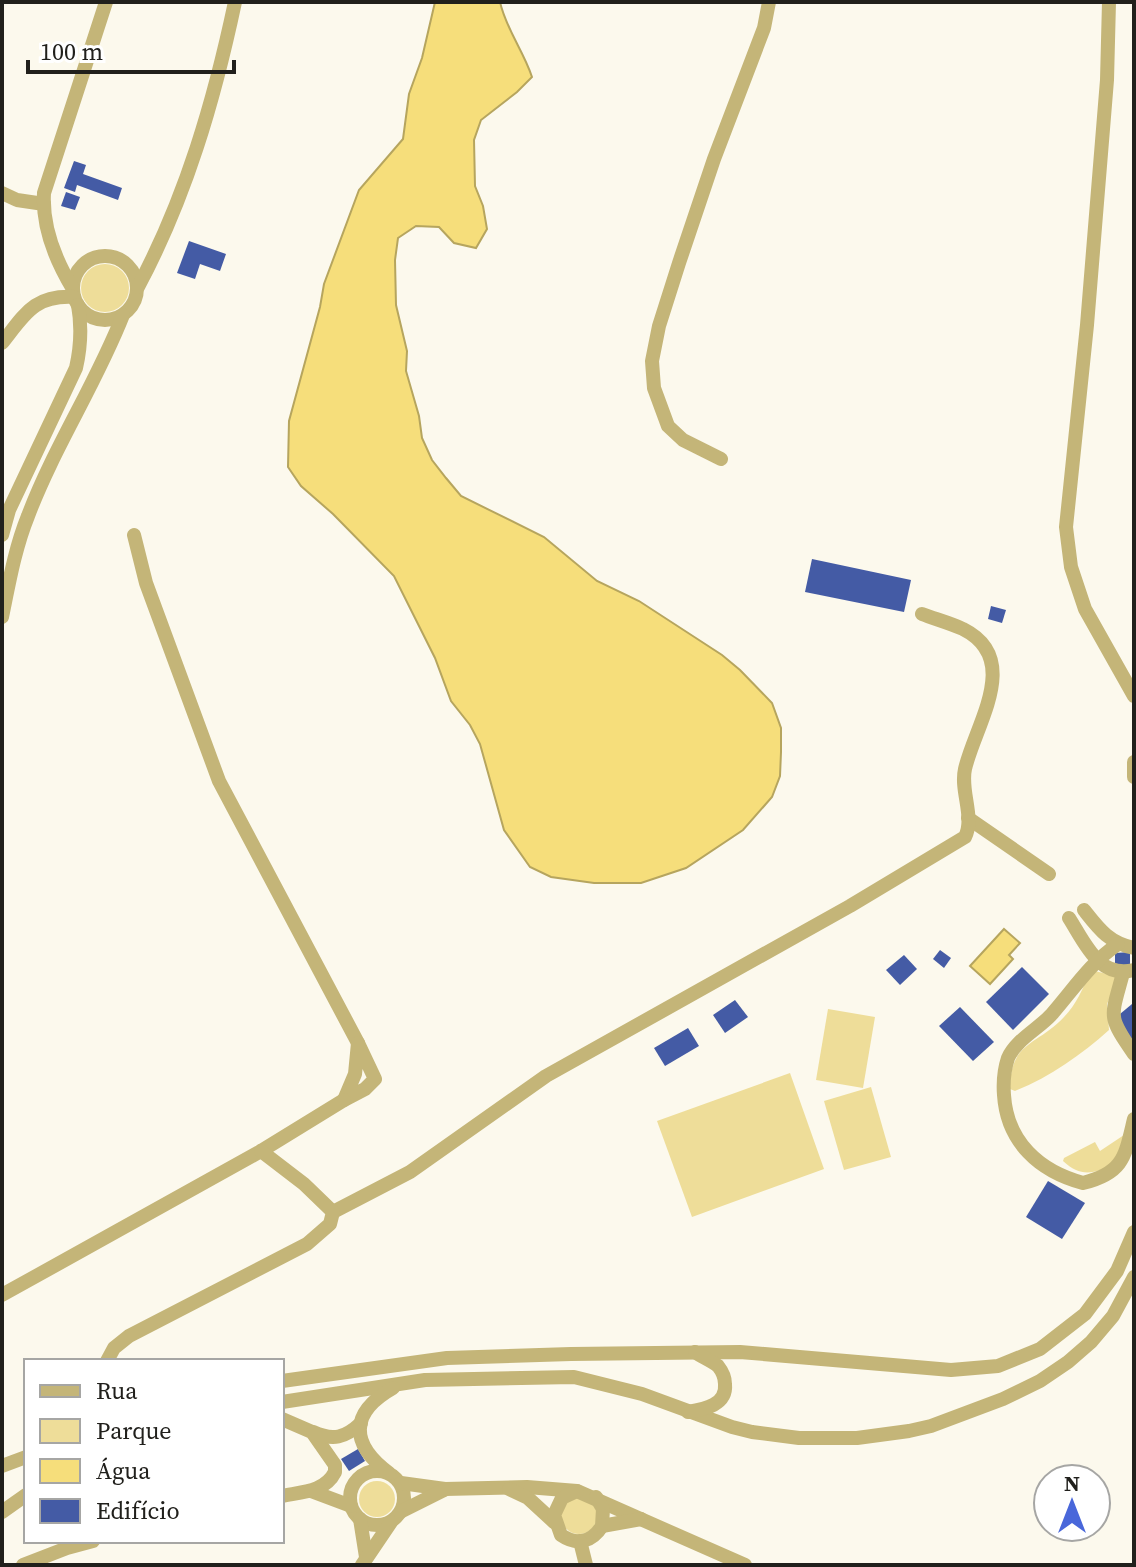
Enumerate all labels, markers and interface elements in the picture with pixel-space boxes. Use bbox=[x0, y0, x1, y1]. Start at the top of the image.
scale bar bbox=[28, 24, 234, 74]
text: 100 m bbox=[40, 35, 103, 68]
legend bbox=[24, 1359, 284, 1543]
text: Rua bbox=[96, 1374, 138, 1407]
text: Parque bbox=[96, 1414, 172, 1447]
text: Água bbox=[96, 1454, 151, 1487]
north arrow bbox=[1032, 1463, 1112, 1543]
text: N bbox=[1064, 1468, 1080, 1498]
text: Edifício bbox=[96, 1494, 180, 1527]

